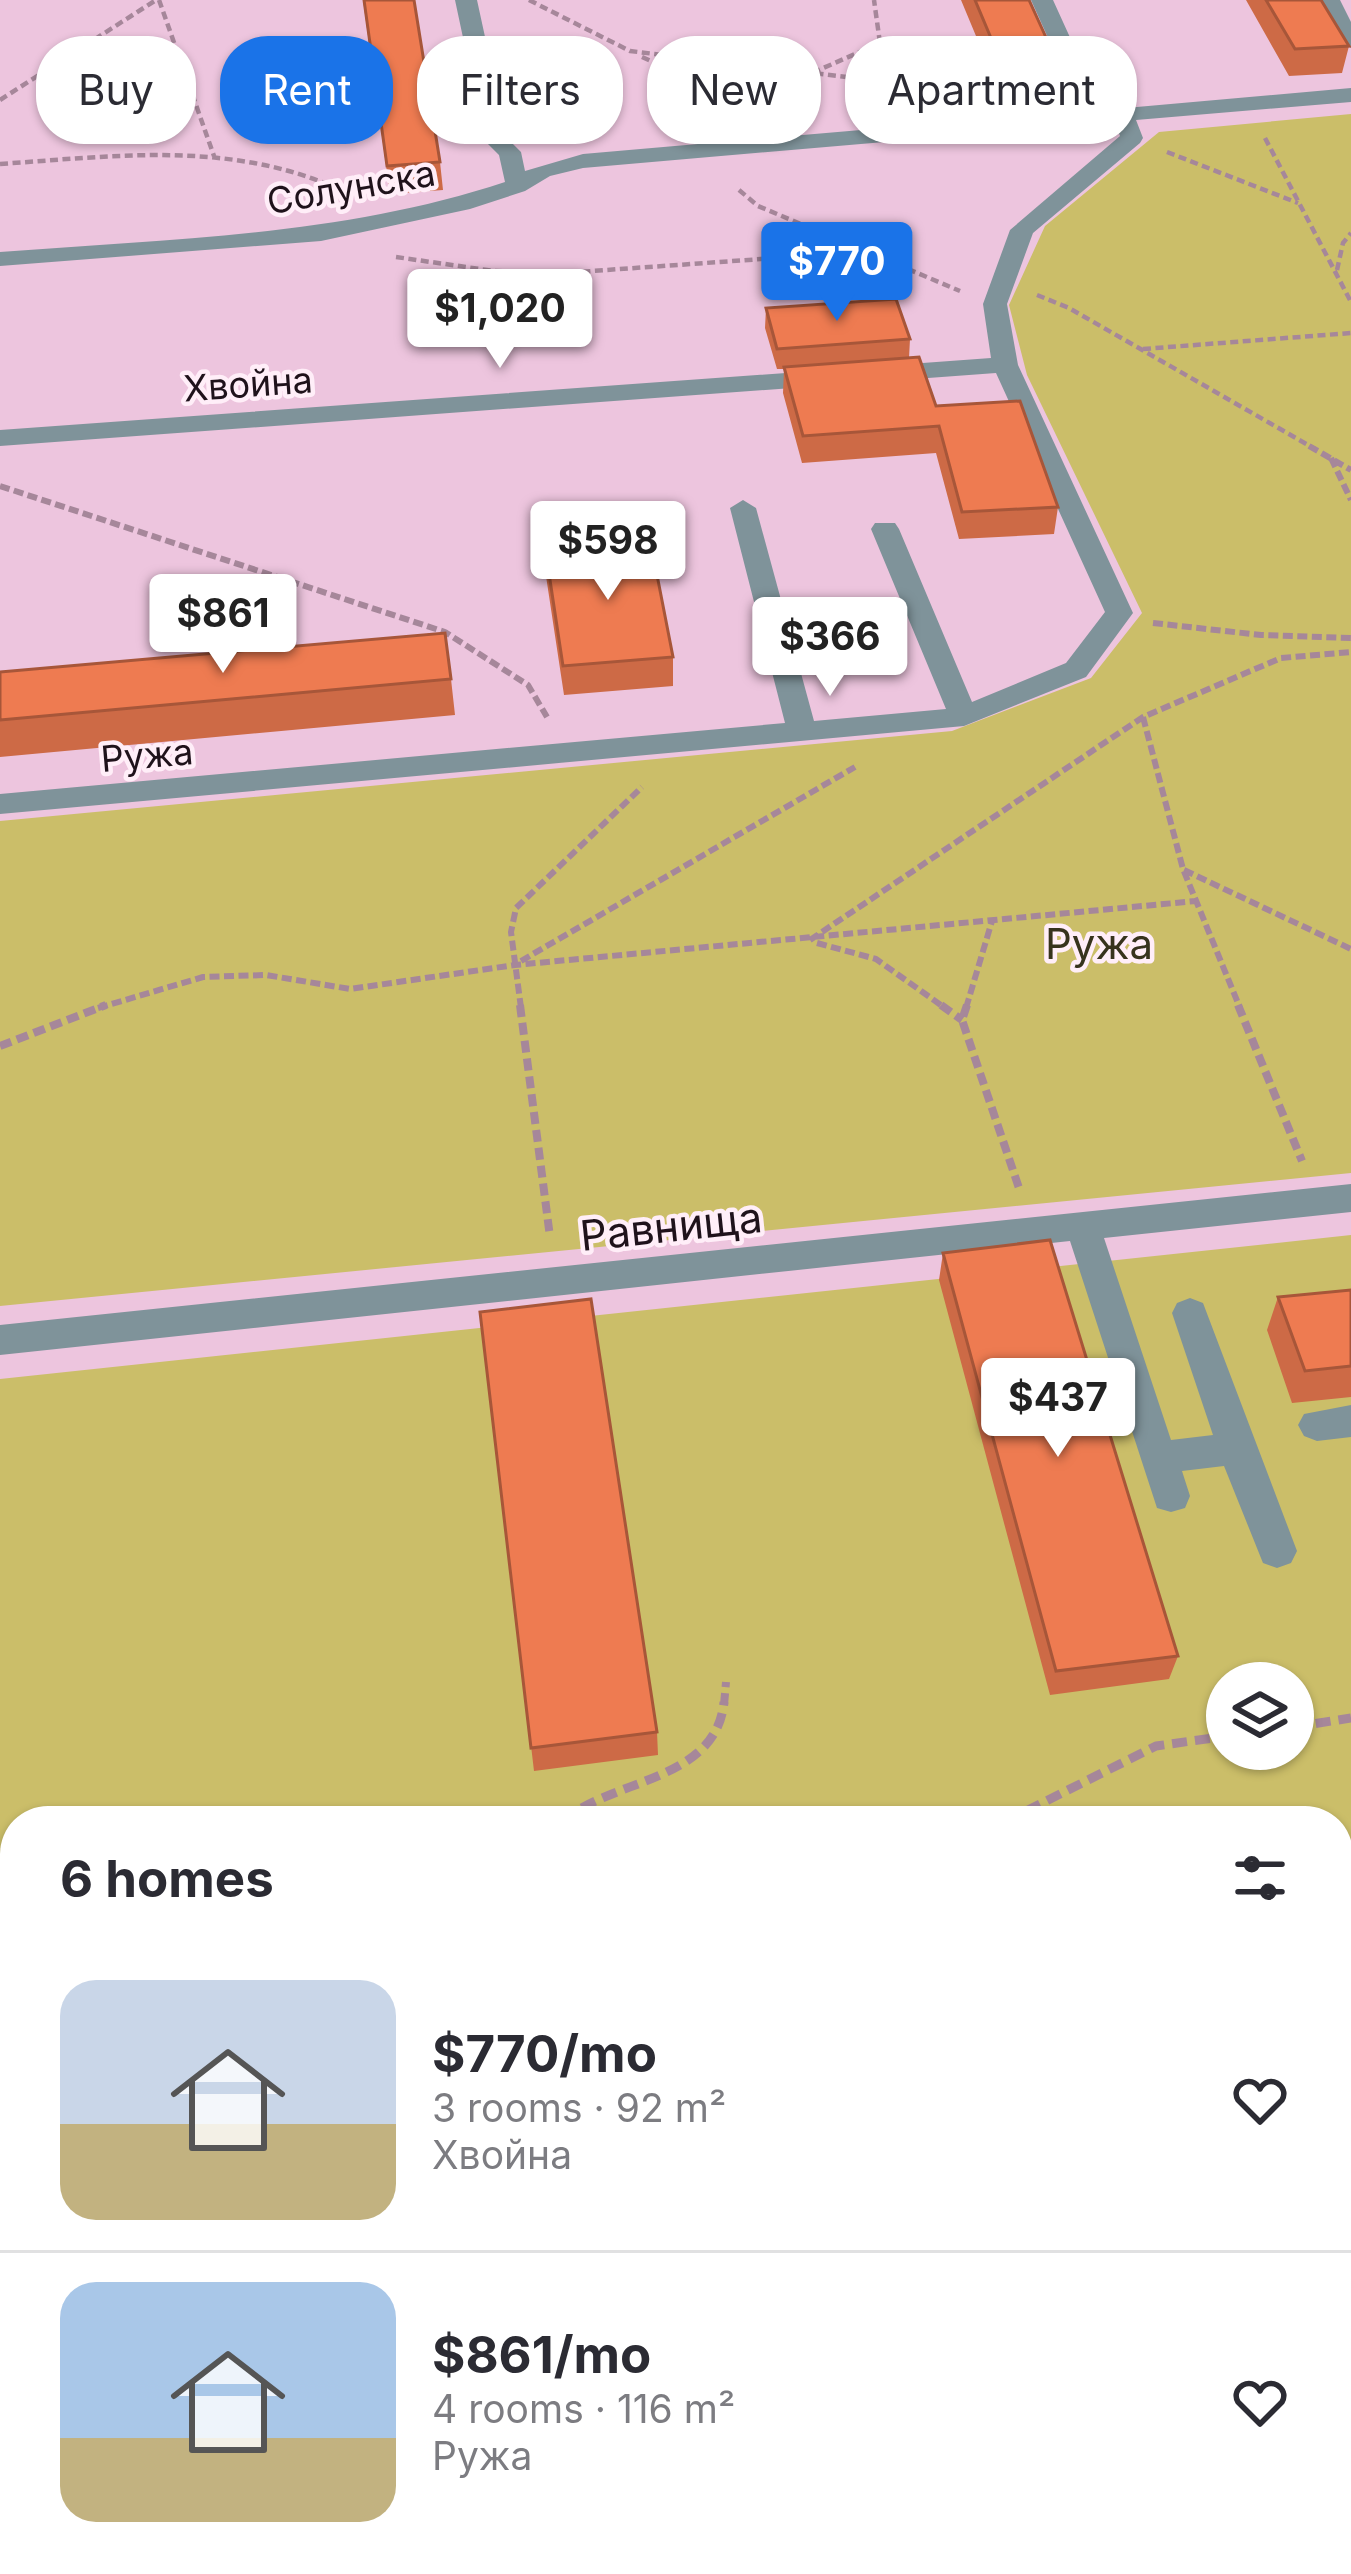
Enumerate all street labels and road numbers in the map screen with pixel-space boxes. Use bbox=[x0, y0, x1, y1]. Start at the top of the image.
street label: Солунска bbox=[264, 151, 438, 223]
street label: Хвойна bbox=[182, 358, 314, 410]
street label: Ружа bbox=[99, 729, 195, 781]
street label: Равнища bbox=[577, 1191, 765, 1261]

